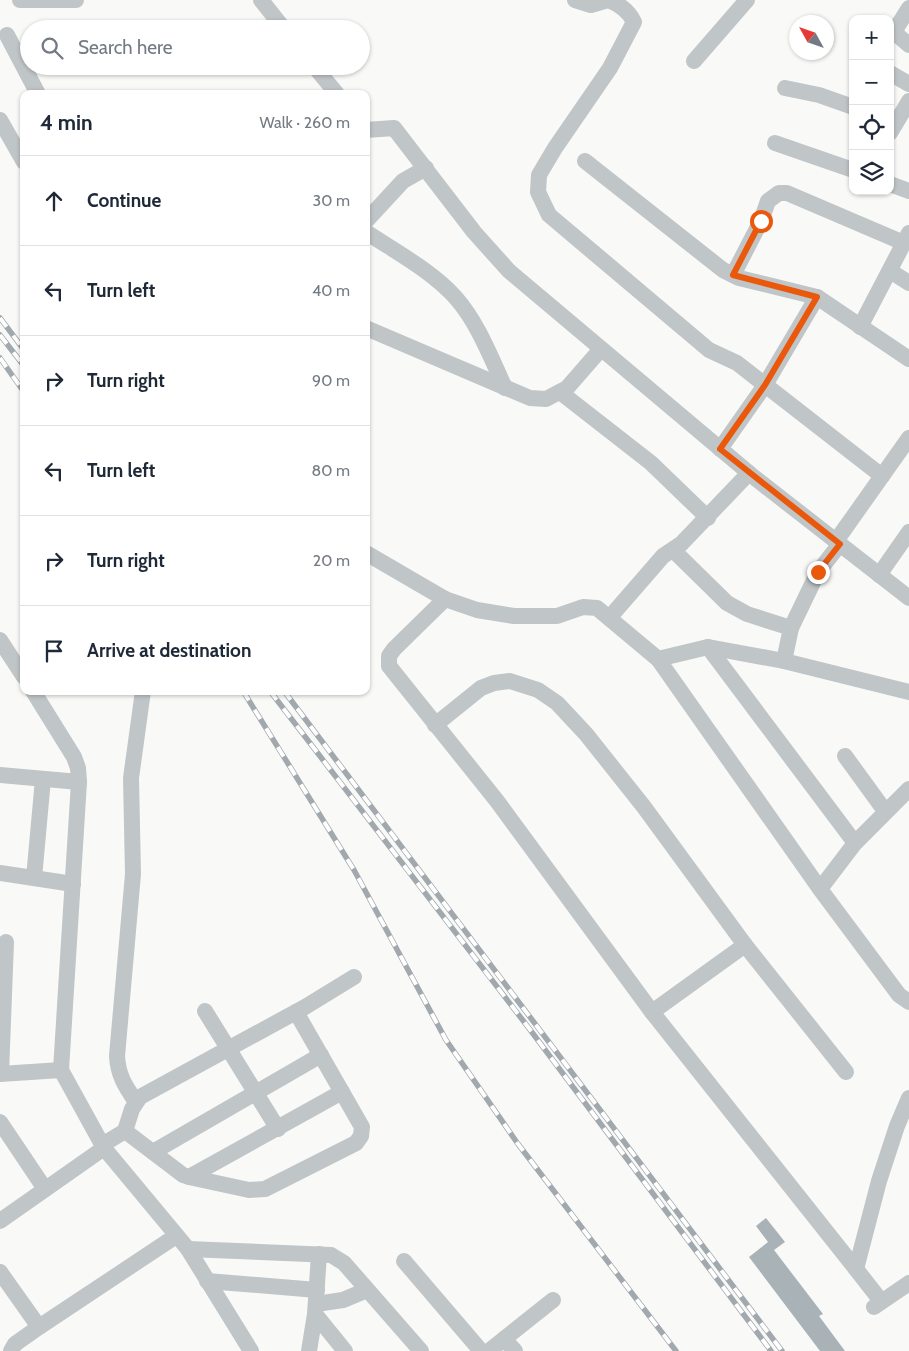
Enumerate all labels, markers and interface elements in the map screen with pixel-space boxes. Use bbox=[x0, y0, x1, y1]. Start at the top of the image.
north arrow bbox=[789, 15, 834, 60]
map controls bbox=[849, 15, 894, 195]
button: + bbox=[849, 15, 894, 60]
search box bbox=[20, 20, 370, 75]
icon: search bbox=[38, 34, 66, 62]
text: Search here bbox=[78, 36, 172, 59]
button: − bbox=[849, 60, 894, 105]
button: locate bbox=[849, 105, 894, 150]
text: 4 min bbox=[40, 110, 93, 135]
text: Walk · 260 m bbox=[260, 113, 350, 132]
button: layers bbox=[849, 150, 894, 195]
icon: ahead bbox=[40, 187, 68, 215]
text: Continue bbox=[87, 189, 161, 212]
text: 30 m bbox=[313, 191, 350, 210]
route start bbox=[750, 210, 773, 233]
icon: left bbox=[40, 277, 68, 305]
text: Turn left bbox=[87, 279, 155, 302]
text: 40 m bbox=[312, 281, 350, 300]
icon: right bbox=[40, 367, 68, 395]
text: Turn right bbox=[87, 369, 165, 392]
text: 90 m bbox=[312, 371, 350, 390]
icon: left bbox=[40, 457, 68, 485]
text: Turn left bbox=[87, 459, 155, 482]
text: 80 m bbox=[312, 461, 350, 480]
icon: right bbox=[40, 547, 68, 575]
text: Turn right bbox=[87, 549, 165, 572]
text: 20 m bbox=[313, 551, 350, 570]
route end bbox=[807, 561, 830, 584]
icon: arrive bbox=[40, 637, 68, 665]
text: Arrive at destination bbox=[87, 639, 251, 662]

